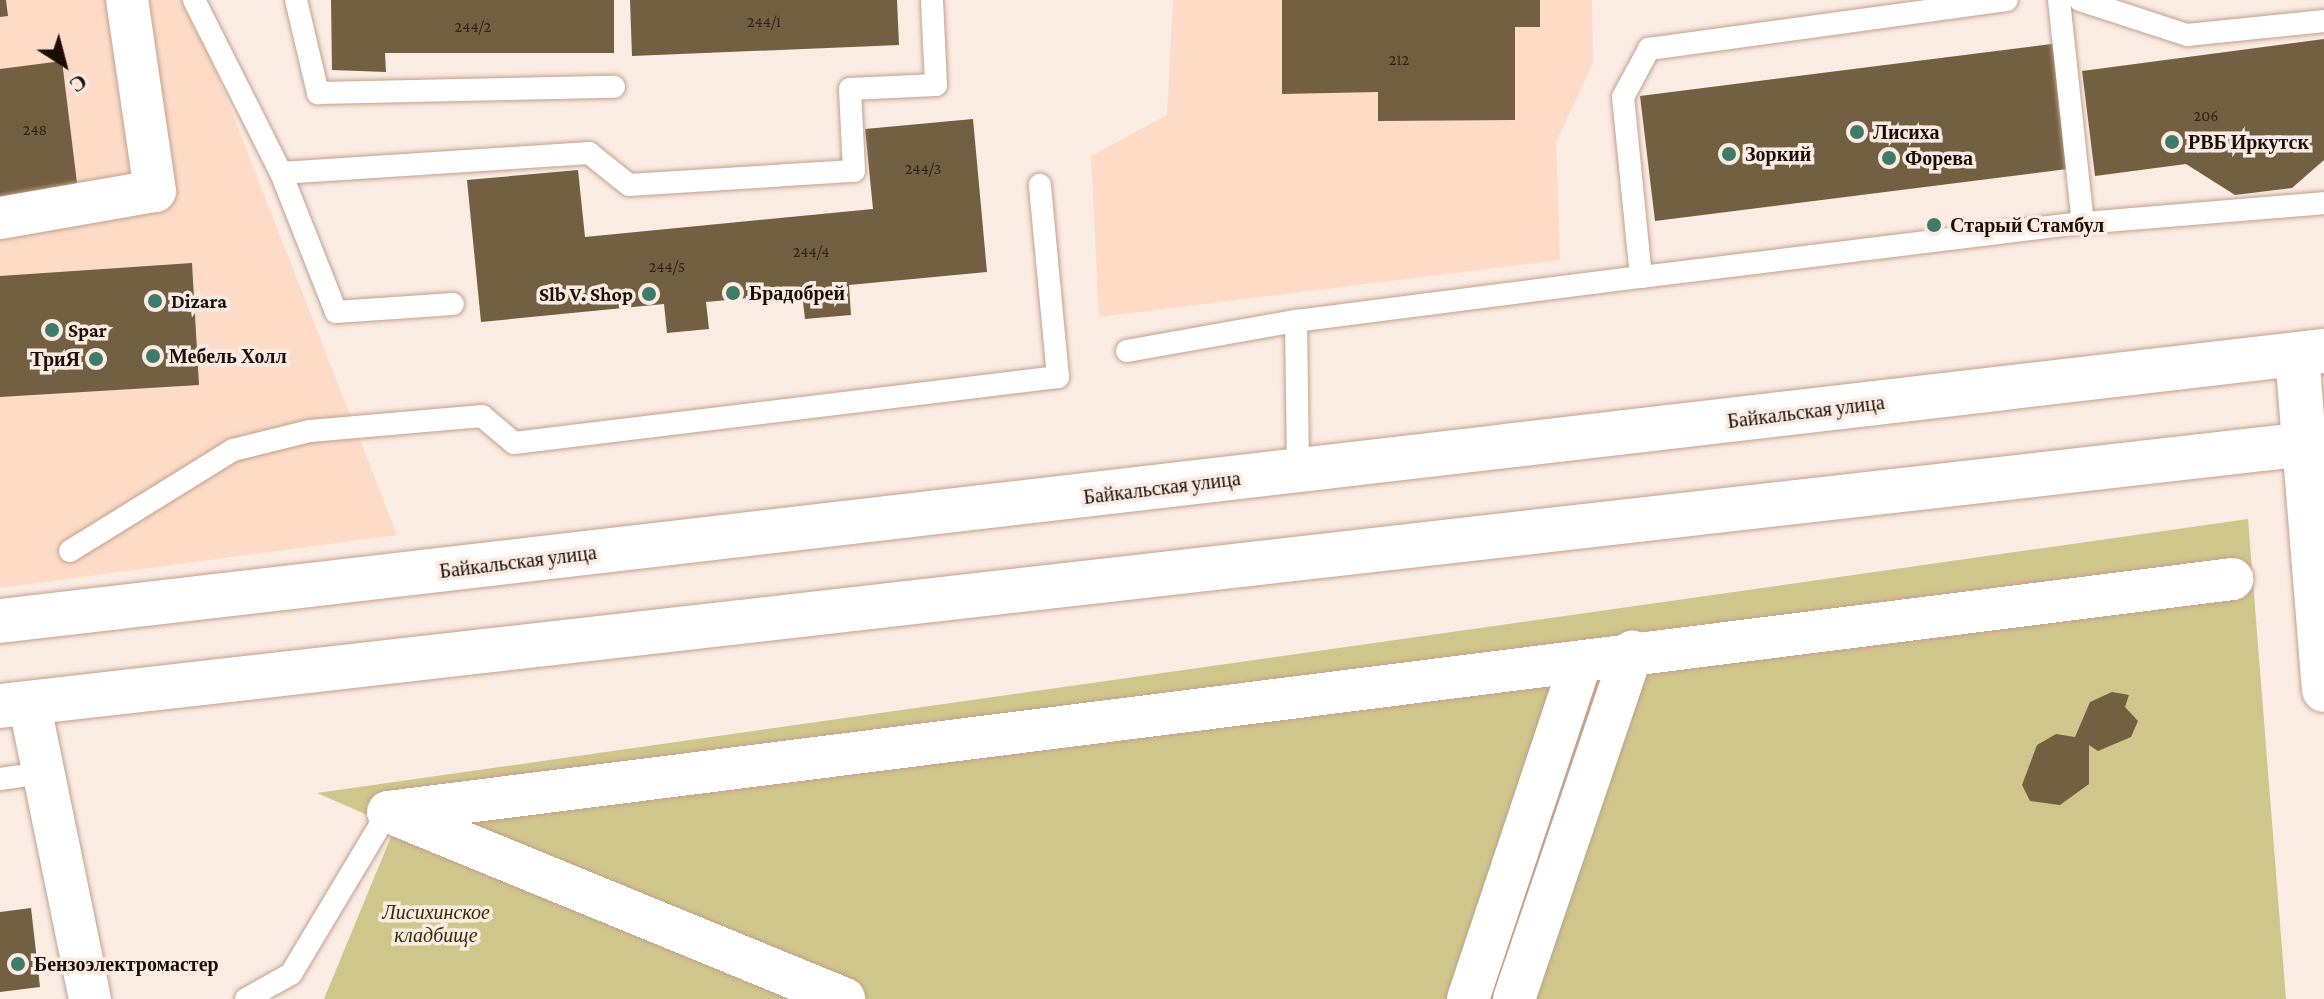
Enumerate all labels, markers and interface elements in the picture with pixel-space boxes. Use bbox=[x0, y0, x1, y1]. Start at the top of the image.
house number: 244/1 bbox=[747, 12, 781, 32]
house number: 244/2 bbox=[455, 17, 491, 37]
north arrow bbox=[24, 24, 104, 104]
house number: 212 bbox=[1389, 50, 1409, 70]
text: С bbox=[65, 69, 92, 99]
house number: 206 bbox=[2194, 106, 2218, 126]
house number: 248 bbox=[23, 120, 47, 140]
place label: Лисиха bbox=[1873, 120, 1940, 144]
marker: Лисиха bbox=[1848, 123, 1866, 141]
place label: РВБ Иркутск bbox=[2188, 130, 2309, 154]
marker: РВБ Иркутск bbox=[2163, 133, 2181, 151]
place label: Зоркий bbox=[1745, 142, 1811, 166]
marker: Зоркий bbox=[1720, 145, 1738, 163]
place label: Форева bbox=[1905, 146, 1973, 170]
marker: Форева bbox=[1880, 149, 1898, 167]
house number: 244/3 bbox=[905, 159, 941, 179]
place label: Старый Стамбул bbox=[1950, 213, 2104, 237]
marker: Старый Стамбул bbox=[1925, 216, 1943, 234]
house number: 244/4 bbox=[793, 242, 829, 262]
house number: 244/5 bbox=[649, 257, 685, 277]
place label: Брадобрей bbox=[749, 281, 845, 305]
place label: Slb V. Shop bbox=[539, 282, 633, 306]
marker: Брадобрей bbox=[724, 284, 742, 302]
marker: Slb V. Shop bbox=[640, 285, 658, 303]
place label: Dizara bbox=[171, 289, 227, 313]
marker: Dizara bbox=[146, 292, 164, 310]
place label: Spar bbox=[68, 318, 107, 342]
marker: Spar bbox=[43, 321, 61, 339]
place label: Мебель Холл bbox=[169, 344, 287, 368]
place label: ТриЯ bbox=[30, 347, 80, 371]
marker: Мебель Холл bbox=[144, 347, 162, 365]
marker: ТриЯ bbox=[87, 350, 105, 368]
street label: Байкальская улица bbox=[1726, 390, 1886, 434]
street label: Байкальская улица bbox=[1082, 466, 1242, 510]
street label: Байкальская улица bbox=[438, 540, 598, 584]
park label: Лисихинское кладбище bbox=[382, 901, 490, 948]
place label: Бензоэлектромастер bbox=[34, 952, 219, 976]
marker: Бензоэлектромастер bbox=[9, 955, 27, 973]

